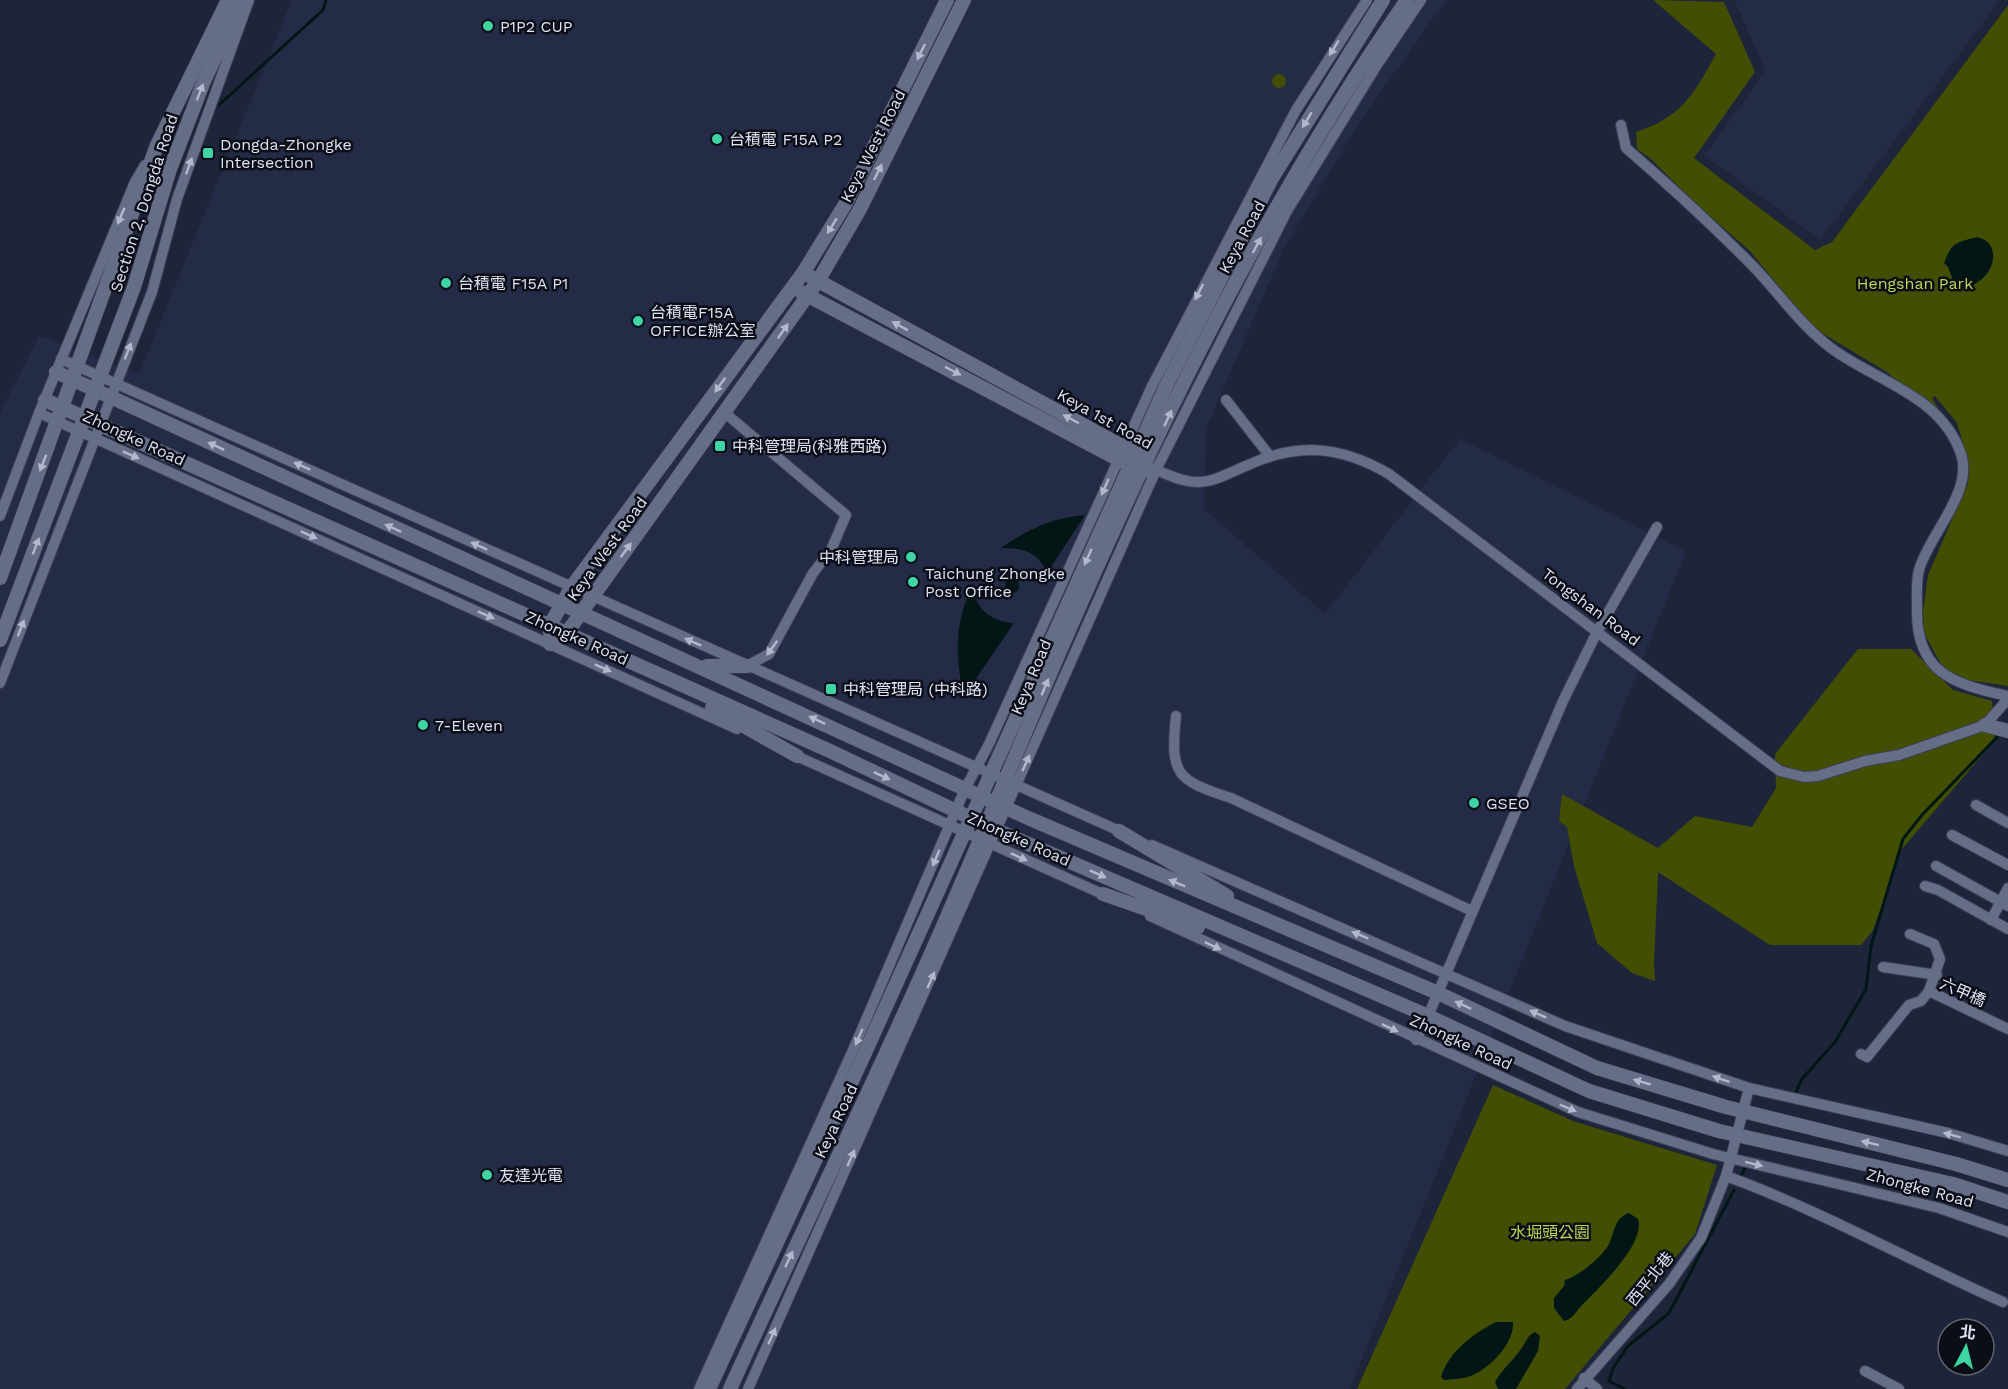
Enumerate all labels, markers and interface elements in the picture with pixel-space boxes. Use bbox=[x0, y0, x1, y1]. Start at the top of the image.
place label: P1P2 CUP bbox=[500, 17, 573, 36]
marker: P1P2 CUP bbox=[481, 19, 495, 33]
one-way arrow bbox=[1329, 40, 1340, 56]
one-way arrow bbox=[917, 44, 926, 61]
one-way arrow bbox=[195, 83, 205, 101]
street label: Keya West Road bbox=[836, 86, 910, 206]
street label: Section 2, Dongda Road bbox=[106, 112, 182, 294]
one-way arrow bbox=[1302, 112, 1313, 128]
place label: 台積電 F15A P2 bbox=[729, 130, 842, 149]
marker: 台積電 F15A P2 bbox=[710, 132, 724, 146]
place label: Dongda-Zhongke Intersection bbox=[220, 135, 352, 172]
marker: Dongda-Zhongke Intersection bbox=[201, 146, 215, 160]
one-way arrow bbox=[184, 157, 194, 175]
one-way arrow bbox=[874, 164, 883, 181]
street label: Keya Road bbox=[1215, 197, 1269, 277]
one-way arrow bbox=[116, 207, 126, 225]
one-way arrow bbox=[827, 218, 838, 234]
one-way arrow bbox=[1252, 236, 1262, 253]
place label: 台積電 F15A P1 bbox=[458, 274, 568, 293]
park label: Hengshan Park bbox=[1857, 274, 1973, 293]
marker: 台積電 F15A P1 bbox=[439, 276, 453, 290]
one-way arrow bbox=[1195, 284, 1204, 301]
place label: 台積電F15A OFFICE辦公室 bbox=[650, 303, 755, 340]
marker: 台積電F15A OFFICE辦公室 bbox=[631, 314, 645, 328]
one-way arrow bbox=[891, 321, 908, 331]
one-way arrow bbox=[777, 324, 789, 340]
one-way arrow bbox=[123, 342, 133, 360]
one-way arrow bbox=[945, 366, 962, 376]
one-way arrow bbox=[714, 377, 726, 393]
street label: Keya 1st Road bbox=[1054, 385, 1156, 453]
street label: Zhongke Road bbox=[80, 406, 188, 470]
one-way arrow bbox=[1163, 409, 1172, 426]
one-way arrow bbox=[1062, 414, 1079, 424]
place label: 中科管理局(科雅西路) bbox=[732, 437, 887, 456]
marker: 中科管理局(科雅西路) bbox=[713, 439, 727, 453]
one-way arrow bbox=[208, 442, 225, 451]
one-way arrow bbox=[122, 450, 139, 459]
one-way arrow bbox=[38, 454, 47, 472]
one-way arrow bbox=[293, 462, 310, 471]
one-way arrow bbox=[1100, 478, 1110, 496]
street label: Keya West Road bbox=[563, 493, 651, 605]
one-way arrow bbox=[385, 524, 402, 533]
one-way arrow bbox=[300, 530, 318, 540]
one-way arrow bbox=[31, 537, 41, 555]
one-way arrow bbox=[471, 542, 488, 551]
one-way arrow bbox=[620, 542, 632, 557]
place label: 中科管理局 bbox=[819, 548, 899, 567]
one-way arrow bbox=[1083, 548, 1093, 566]
marker: 中科管理局 bbox=[904, 550, 918, 564]
place label: Taichung Zhongke Post Office bbox=[925, 564, 1065, 601]
street label: Tongshan Road bbox=[1538, 564, 1644, 650]
marker: Taichung Zhongke Post Office bbox=[906, 575, 920, 589]
street label: Zhongke Road bbox=[523, 607, 631, 669]
one-way arrow bbox=[478, 610, 496, 620]
one-way arrow bbox=[17, 619, 26, 637]
street label: Keya Road bbox=[1007, 637, 1055, 717]
one-way arrow bbox=[685, 638, 702, 647]
one-way arrow bbox=[766, 639, 778, 655]
one-way arrow bbox=[595, 663, 613, 673]
one-way arrow bbox=[1040, 677, 1050, 695]
place label: 中科管理局 (中科路) bbox=[843, 680, 988, 699]
marker: 中科管理局 (中科路) bbox=[824, 682, 838, 696]
place label: 7-Eleven bbox=[435, 716, 503, 735]
one-way arrow bbox=[808, 716, 825, 725]
marker: 7-Eleven bbox=[416, 718, 430, 732]
one-way arrow bbox=[1021, 753, 1031, 771]
one-way arrow bbox=[874, 772, 891, 781]
place label: GSEO bbox=[1486, 794, 1530, 813]
marker: GSEO bbox=[1467, 796, 1481, 810]
street label: Zhongke Road bbox=[965, 808, 1073, 870]
one-way arrow bbox=[931, 849, 941, 867]
one-way arrow bbox=[1010, 852, 1027, 861]
one-way arrow bbox=[1090, 869, 1108, 879]
one-way arrow bbox=[1168, 878, 1186, 888]
one-way arrow bbox=[1350, 930, 1368, 940]
one-way arrow bbox=[1205, 941, 1222, 950]
one-way arrow bbox=[926, 970, 936, 988]
street label: 六甲橋 bbox=[1937, 974, 1989, 1010]
one-way arrow bbox=[1454, 1000, 1471, 1009]
one-way arrow bbox=[1528, 1009, 1546, 1019]
street label: Zhongke Road bbox=[1407, 1010, 1515, 1074]
one-way arrow bbox=[1381, 1023, 1399, 1033]
one-way arrow bbox=[854, 1028, 863, 1046]
one-way arrow bbox=[1712, 1074, 1730, 1083]
one-way arrow bbox=[1632, 1076, 1651, 1086]
street label: Keya Road bbox=[811, 1081, 861, 1161]
one-way arrow bbox=[1559, 1103, 1577, 1113]
one-way arrow bbox=[1943, 1129, 1961, 1139]
one-way arrow bbox=[1861, 1138, 1880, 1147]
one-way arrow bbox=[846, 1148, 856, 1166]
one-way arrow bbox=[1745, 1159, 1764, 1169]
street label: Zhongke Road bbox=[1864, 1165, 1976, 1211]
place label: 友達光電 bbox=[499, 1166, 563, 1185]
marker: 友達光電 bbox=[480, 1168, 494, 1182]
park label: 水堀頭公園 bbox=[1510, 1223, 1590, 1242]
street label: 西平北巷 bbox=[1622, 1248, 1678, 1310]
one-way arrow bbox=[784, 1251, 793, 1268]
north arrow bbox=[1936, 1317, 1996, 1377]
text: 北 bbox=[1959, 1322, 1977, 1343]
one-way arrow bbox=[767, 1326, 777, 1344]

